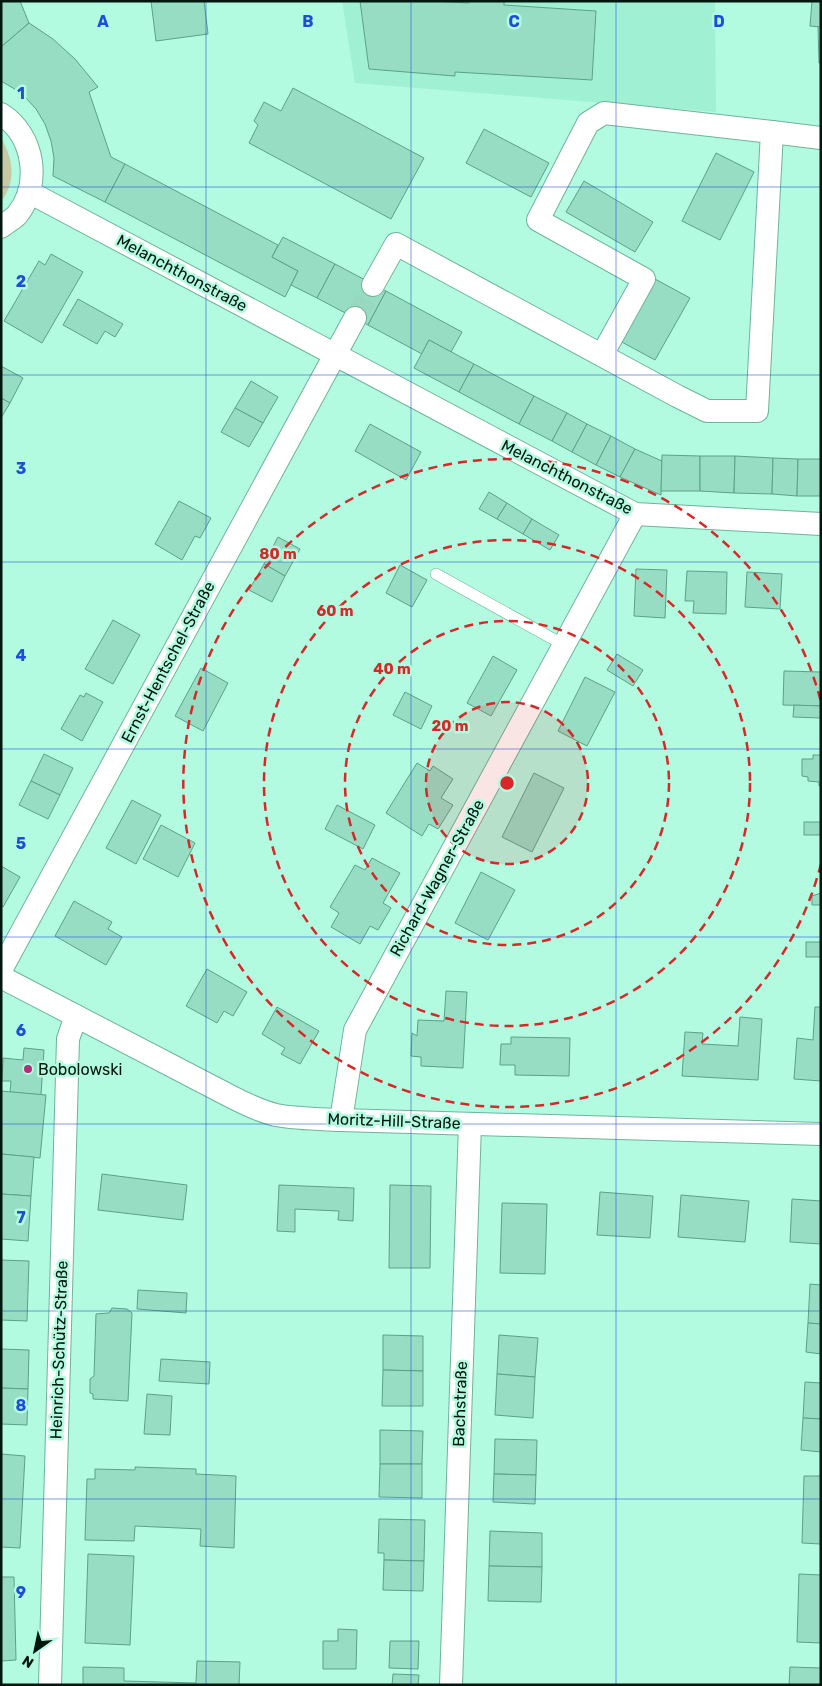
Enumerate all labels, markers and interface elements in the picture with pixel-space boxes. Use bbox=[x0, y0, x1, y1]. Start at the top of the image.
text: A bbox=[97, 12, 109, 31]
text: B bbox=[302, 12, 314, 31]
text: C bbox=[508, 12, 520, 31]
text: D bbox=[713, 12, 725, 31]
text: 1 bbox=[17, 84, 25, 103]
street label: Melanchthonstraße bbox=[114, 231, 250, 315]
text: 2 bbox=[16, 272, 26, 291]
street label: Melanchthonstraße bbox=[498, 436, 636, 518]
text: 3 bbox=[16, 459, 26, 478]
text: 80 m bbox=[259, 545, 297, 563]
street label: Ernst-Hentschel-Straße bbox=[117, 578, 219, 746]
text: 60 m bbox=[317, 602, 353, 620]
text: 4 bbox=[16, 646, 27, 665]
text: 40 m bbox=[373, 660, 411, 678]
text: 20 m bbox=[432, 717, 468, 735]
centre of rings bbox=[498, 774, 516, 792]
street label: Richard-Wagner-Straße bbox=[386, 796, 488, 960]
text: 5 bbox=[16, 834, 26, 853]
text: 6 bbox=[16, 1021, 26, 1040]
place label: Bobolowski bbox=[38, 1060, 122, 1079]
marker: Bobolowski bbox=[22, 1063, 34, 1075]
street label: Moritz-Hill-Straße bbox=[327, 1109, 461, 1133]
text: 7 bbox=[16, 1208, 26, 1227]
street label: Heinrich-Schütz-Straße bbox=[46, 1260, 72, 1440]
street label: Bachstraße bbox=[449, 1361, 471, 1447]
text: 8 bbox=[16, 1396, 27, 1415]
text: 9 bbox=[16, 1583, 26, 1602]
north arrow bbox=[10, 1626, 60, 1676]
text: N bbox=[19, 1652, 37, 1671]

